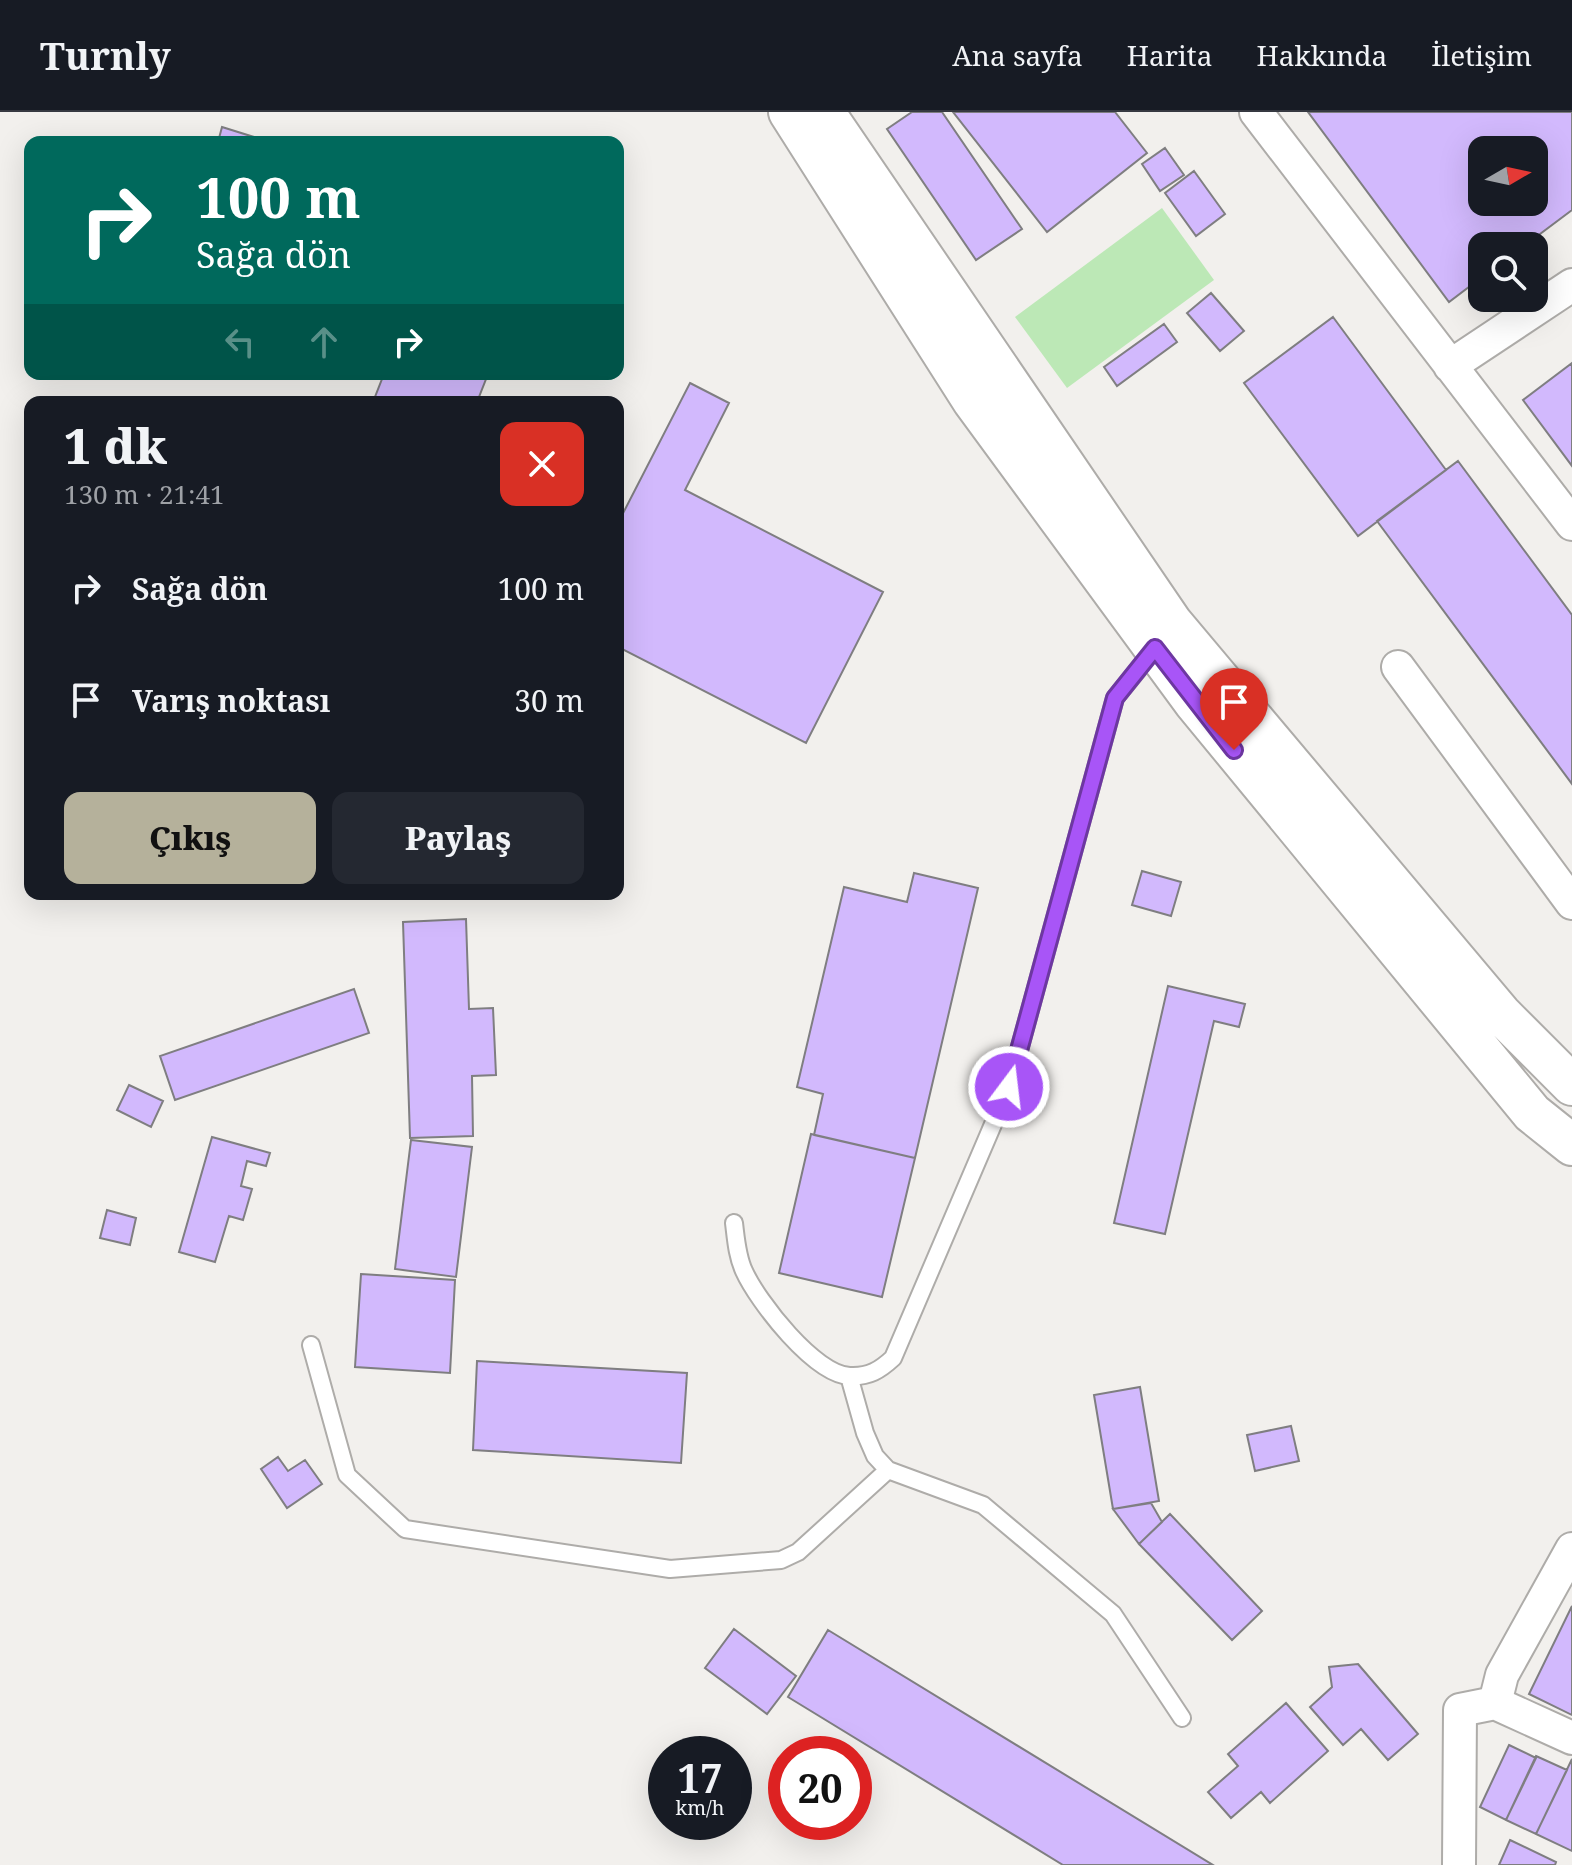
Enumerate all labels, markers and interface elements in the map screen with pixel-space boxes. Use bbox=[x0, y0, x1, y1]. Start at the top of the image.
text: Turnly bbox=[40, 29, 171, 81]
text: Ana sayfa bbox=[952, 36, 1083, 74]
text: Harita bbox=[1127, 36, 1212, 74]
text: Hakkında bbox=[1256, 36, 1387, 74]
text: İletişim bbox=[1431, 36, 1532, 74]
north arrow bbox=[1468, 136, 1548, 216]
map controls bbox=[1468, 136, 1548, 312]
text: 100 m bbox=[196, 158, 361, 234]
icon: right bbox=[64, 168, 168, 272]
text: Sağa dön bbox=[196, 230, 351, 279]
button: search bbox=[1468, 232, 1548, 312]
icon: left bbox=[218, 320, 262, 364]
icon: ahead bbox=[302, 320, 346, 364]
icon: right bbox=[386, 320, 430, 364]
text: 1 dk bbox=[64, 413, 167, 478]
button: close bbox=[500, 422, 584, 506]
text: 130 m · 21:41 bbox=[64, 476, 225, 512]
icon: right bbox=[64, 566, 108, 610]
text: Sağa dön bbox=[132, 568, 268, 609]
text: 100 m bbox=[498, 568, 584, 609]
pin bbox=[1200, 668, 1268, 750]
icon: arrive bbox=[64, 678, 108, 722]
text: Varış noktası bbox=[132, 680, 330, 721]
text: 30 m bbox=[514, 680, 584, 721]
icon: arrive bbox=[1212, 680, 1256, 724]
button: Çıkış bbox=[64, 792, 316, 884]
button: Paylaş bbox=[332, 792, 584, 884]
position arrow bbox=[967, 1045, 1051, 1129]
speed limit sign: 20 bbox=[768, 1736, 872, 1840]
text: 17 bbox=[677, 1750, 723, 1805]
text: km/h bbox=[675, 1794, 725, 1821]

